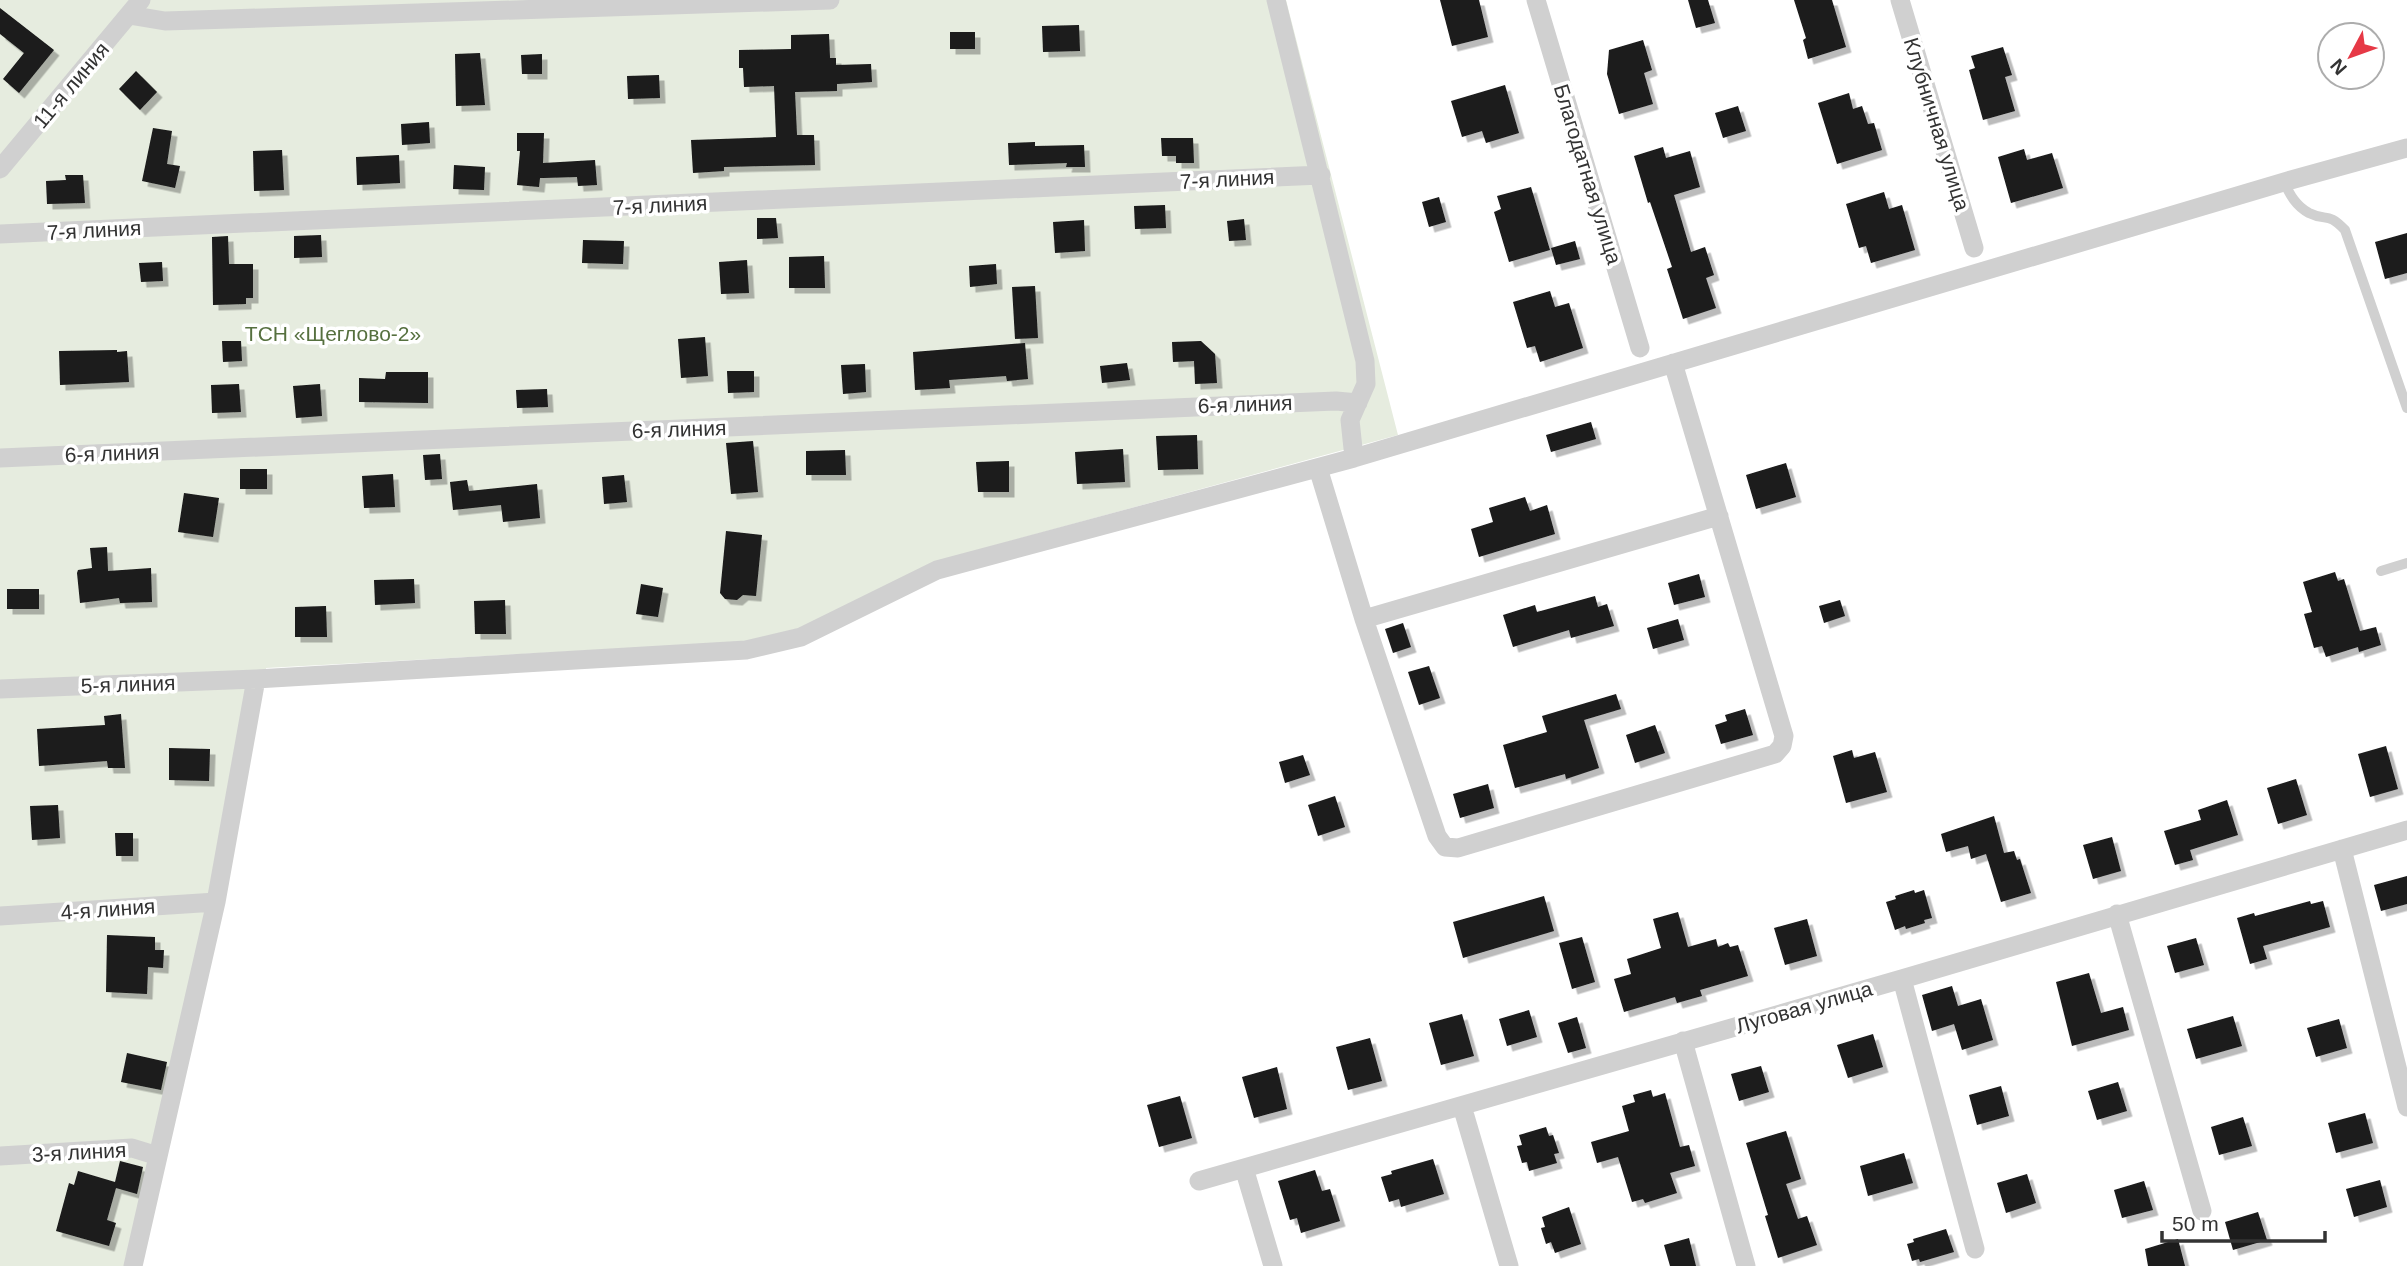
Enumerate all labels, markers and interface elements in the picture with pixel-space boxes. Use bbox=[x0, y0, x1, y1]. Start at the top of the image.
north arrow bbox=[2316, 21, 2386, 91]
street label: Клубничная улица bbox=[1900, 35, 1974, 214]
street label: 11-я линия bbox=[29, 38, 113, 132]
text: N bbox=[2326, 55, 2351, 79]
street label: Благодатная улица bbox=[1550, 81, 1626, 267]
street label: 7-я линия bbox=[1179, 165, 1275, 193]
street label: 7-я линия bbox=[612, 191, 708, 219]
street label: 7-я линия bbox=[46, 216, 142, 244]
park label: ТСН «Щеглово-2» bbox=[245, 322, 421, 345]
street label: 6-я линия bbox=[1197, 391, 1293, 417]
street label: 6-я линия bbox=[631, 416, 727, 442]
street label: 6-я линия bbox=[64, 440, 160, 466]
street label: 5-я линия bbox=[80, 671, 176, 697]
street label: 4-я линия bbox=[60, 894, 156, 924]
street label: Луговая улица bbox=[1733, 976, 1875, 1037]
street label: 3-я линия bbox=[31, 1138, 127, 1166]
scale bar bbox=[2162, 1200, 2325, 1244]
text: 50 m bbox=[2172, 1212, 2219, 1235]

